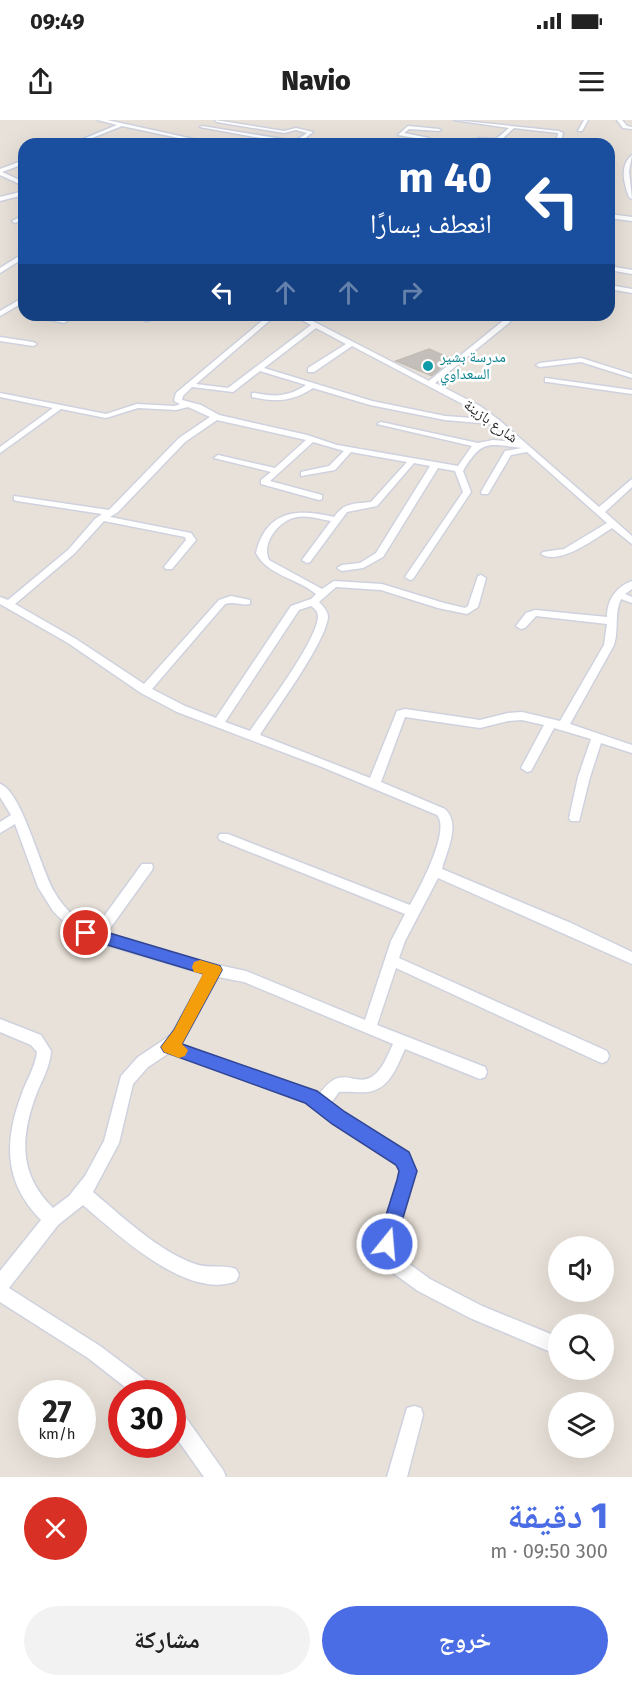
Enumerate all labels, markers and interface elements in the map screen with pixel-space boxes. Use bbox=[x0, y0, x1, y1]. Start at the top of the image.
text: 09:49 bbox=[30, 8, 84, 35]
icon: share bbox=[24, 65, 57, 98]
text: Navio bbox=[281, 65, 351, 97]
icon: menu bbox=[575, 65, 608, 98]
text: 40 m bbox=[398, 153, 492, 203]
icon: left bbox=[513, 162, 591, 240]
text: انعطف يسارًا bbox=[370, 208, 492, 240]
icon: left bbox=[206, 276, 239, 309]
icon: ahead bbox=[269, 276, 302, 309]
icon: ahead bbox=[332, 276, 365, 309]
icon: right bbox=[395, 276, 428, 309]
place label: مدرسة بشير السعداوي bbox=[439, 348, 506, 386]
marker: مدرسة بشير السعداوي bbox=[421, 359, 435, 373]
street label: شارع بازينة bbox=[460, 395, 522, 448]
pin bbox=[60, 907, 111, 958]
icon: arrive bbox=[69, 916, 102, 949]
position arrow bbox=[355, 1212, 419, 1276]
map controls bbox=[548, 1236, 614, 1458]
button: sound bbox=[548, 1236, 614, 1302]
button: search bbox=[548, 1314, 614, 1380]
speed limit sign: 30 bbox=[108, 1380, 186, 1458]
button: layers bbox=[548, 1392, 614, 1458]
text: 27 bbox=[42, 1394, 72, 1430]
text: km/h bbox=[38, 1425, 76, 1443]
text: 1 دقيقة bbox=[507, 1494, 608, 1538]
button: close bbox=[24, 1497, 87, 1560]
text: 300 m · 09:50 bbox=[490, 1539, 608, 1563]
button: مشاركة bbox=[24, 1606, 310, 1675]
button: خروج bbox=[322, 1606, 608, 1675]

